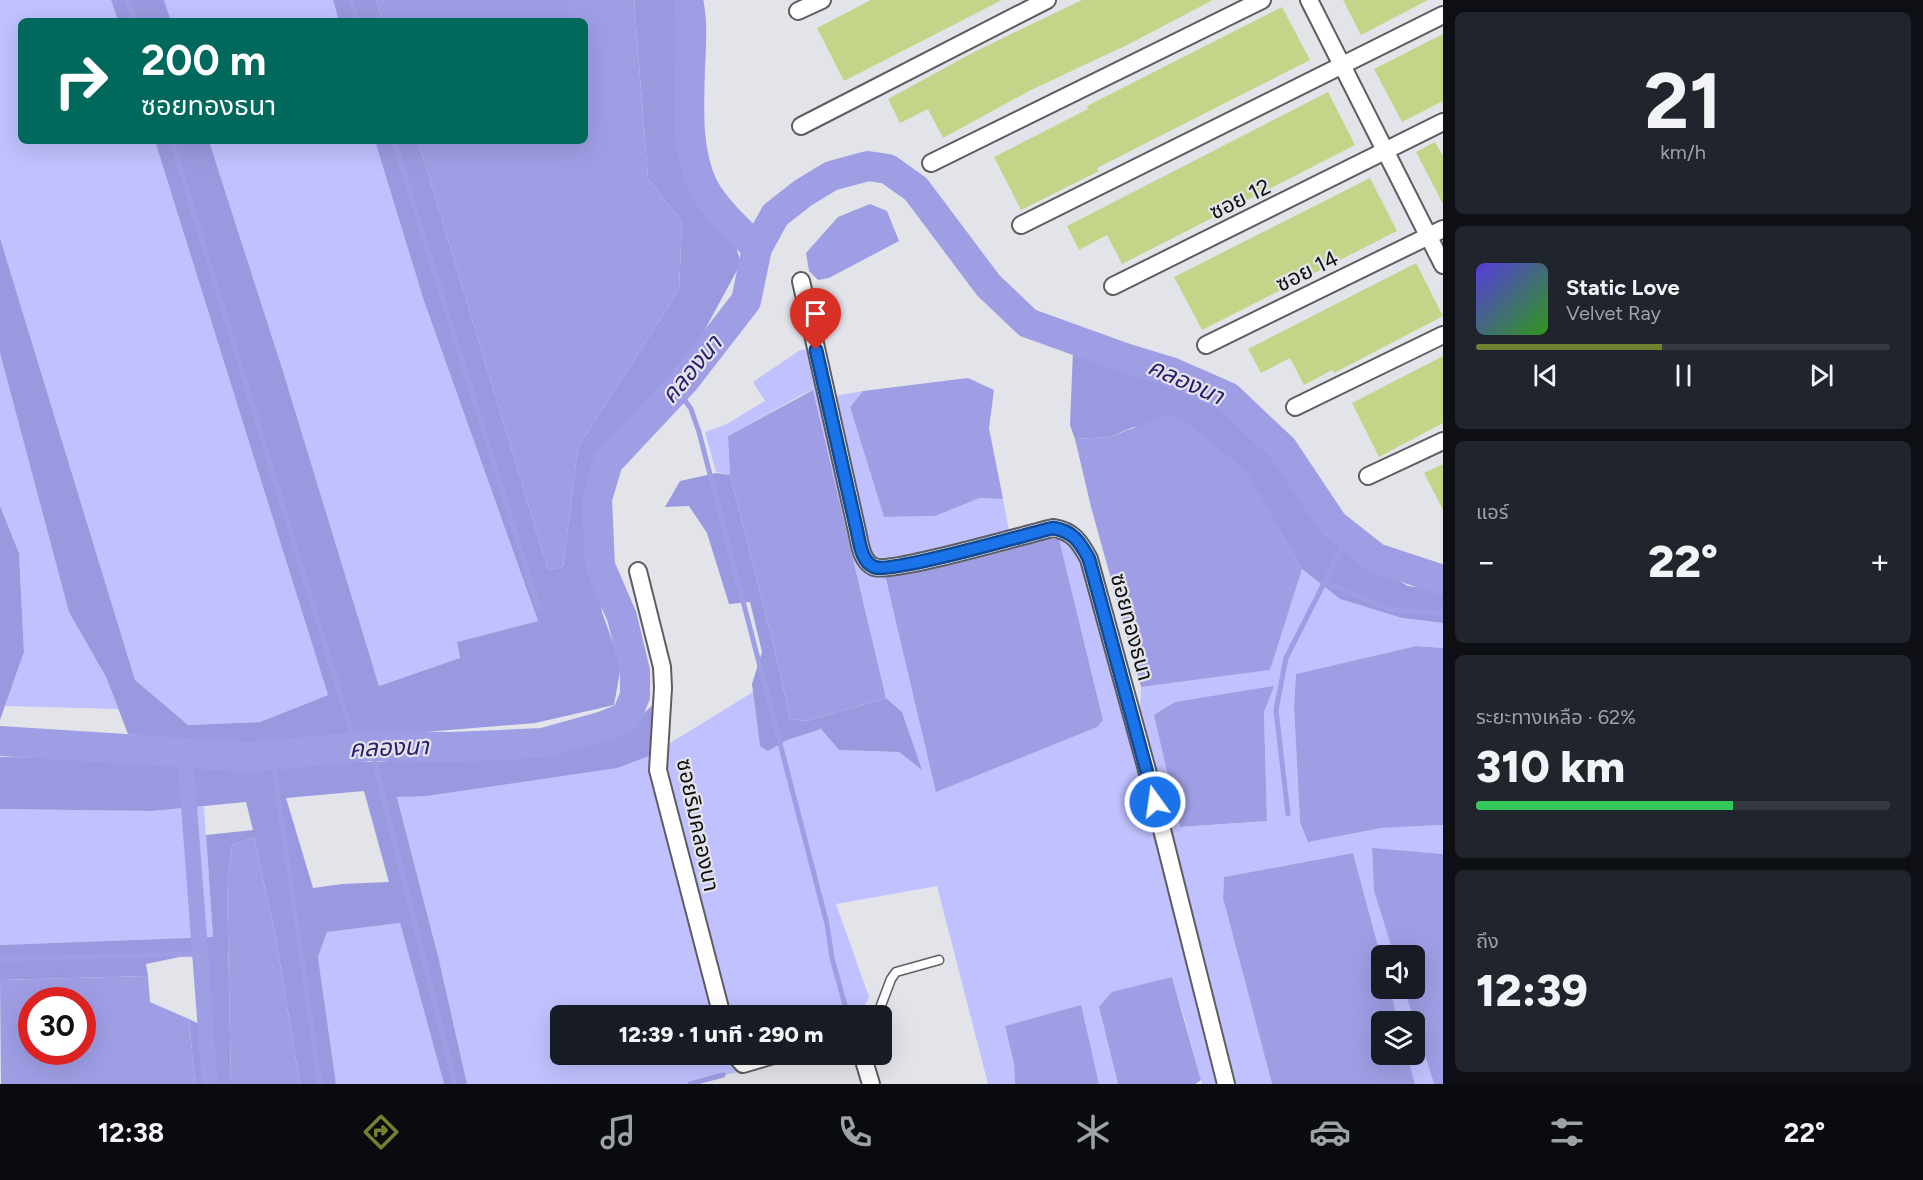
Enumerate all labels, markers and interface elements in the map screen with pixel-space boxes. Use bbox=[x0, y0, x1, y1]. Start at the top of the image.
text: 200 m bbox=[141, 35, 266, 86]
icon: right bbox=[42, 42, 120, 120]
text: 21 bbox=[1644, 54, 1722, 148]
text: ซอยทองธนา bbox=[141, 89, 276, 122]
text: km/h bbox=[1660, 140, 1706, 164]
street label: ซอย 12 bbox=[1205, 173, 1275, 225]
street label: ซอย 14 bbox=[1271, 244, 1343, 298]
text: Static Love bbox=[1566, 274, 1680, 301]
pin bbox=[790, 288, 841, 350]
icon: arrive bbox=[799, 297, 832, 330]
text: Velvet Ray bbox=[1566, 301, 1661, 325]
water label: คลองนา bbox=[654, 328, 728, 409]
water label: คลองนา bbox=[1144, 352, 1229, 411]
icon: previous bbox=[1529, 359, 1562, 392]
icon: pause bbox=[1667, 359, 1700, 392]
icon: next bbox=[1805, 359, 1838, 392]
text: แอร์ bbox=[1476, 500, 1508, 524]
text: 22° bbox=[1648, 534, 1718, 588]
text: − bbox=[1476, 542, 1497, 581]
text: + bbox=[1869, 542, 1890, 581]
street label: ซอยทองธนา bbox=[1105, 570, 1159, 684]
text: ระยะทางเหลือ · 62% bbox=[1476, 705, 1636, 729]
water label: คลองนา bbox=[349, 731, 431, 763]
text: 310 km bbox=[1476, 739, 1625, 793]
street label: ซอยริมคลองนา bbox=[671, 756, 725, 894]
position arrow bbox=[1123, 770, 1187, 834]
text: ถึง bbox=[1476, 929, 1499, 953]
map controls bbox=[1371, 945, 1425, 1065]
button: sound bbox=[1371, 945, 1425, 999]
text: 12:39 bbox=[1476, 963, 1588, 1017]
speed limit sign: 30 bbox=[18, 987, 96, 1065]
button: layers bbox=[1371, 1011, 1425, 1065]
text: 12:39 · 1 นาที · 290 m bbox=[619, 1021, 823, 1048]
icon: directions bbox=[360, 1111, 402, 1153]
icon: music bbox=[597, 1111, 639, 1153]
icon: phone bbox=[834, 1111, 876, 1153]
icon: climate bbox=[1072, 1111, 1114, 1153]
icon: car bbox=[1309, 1111, 1351, 1153]
icon: filters bbox=[1546, 1111, 1588, 1153]
text: 12:38 bbox=[98, 1116, 164, 1149]
text: 22° bbox=[1784, 1116, 1825, 1149]

